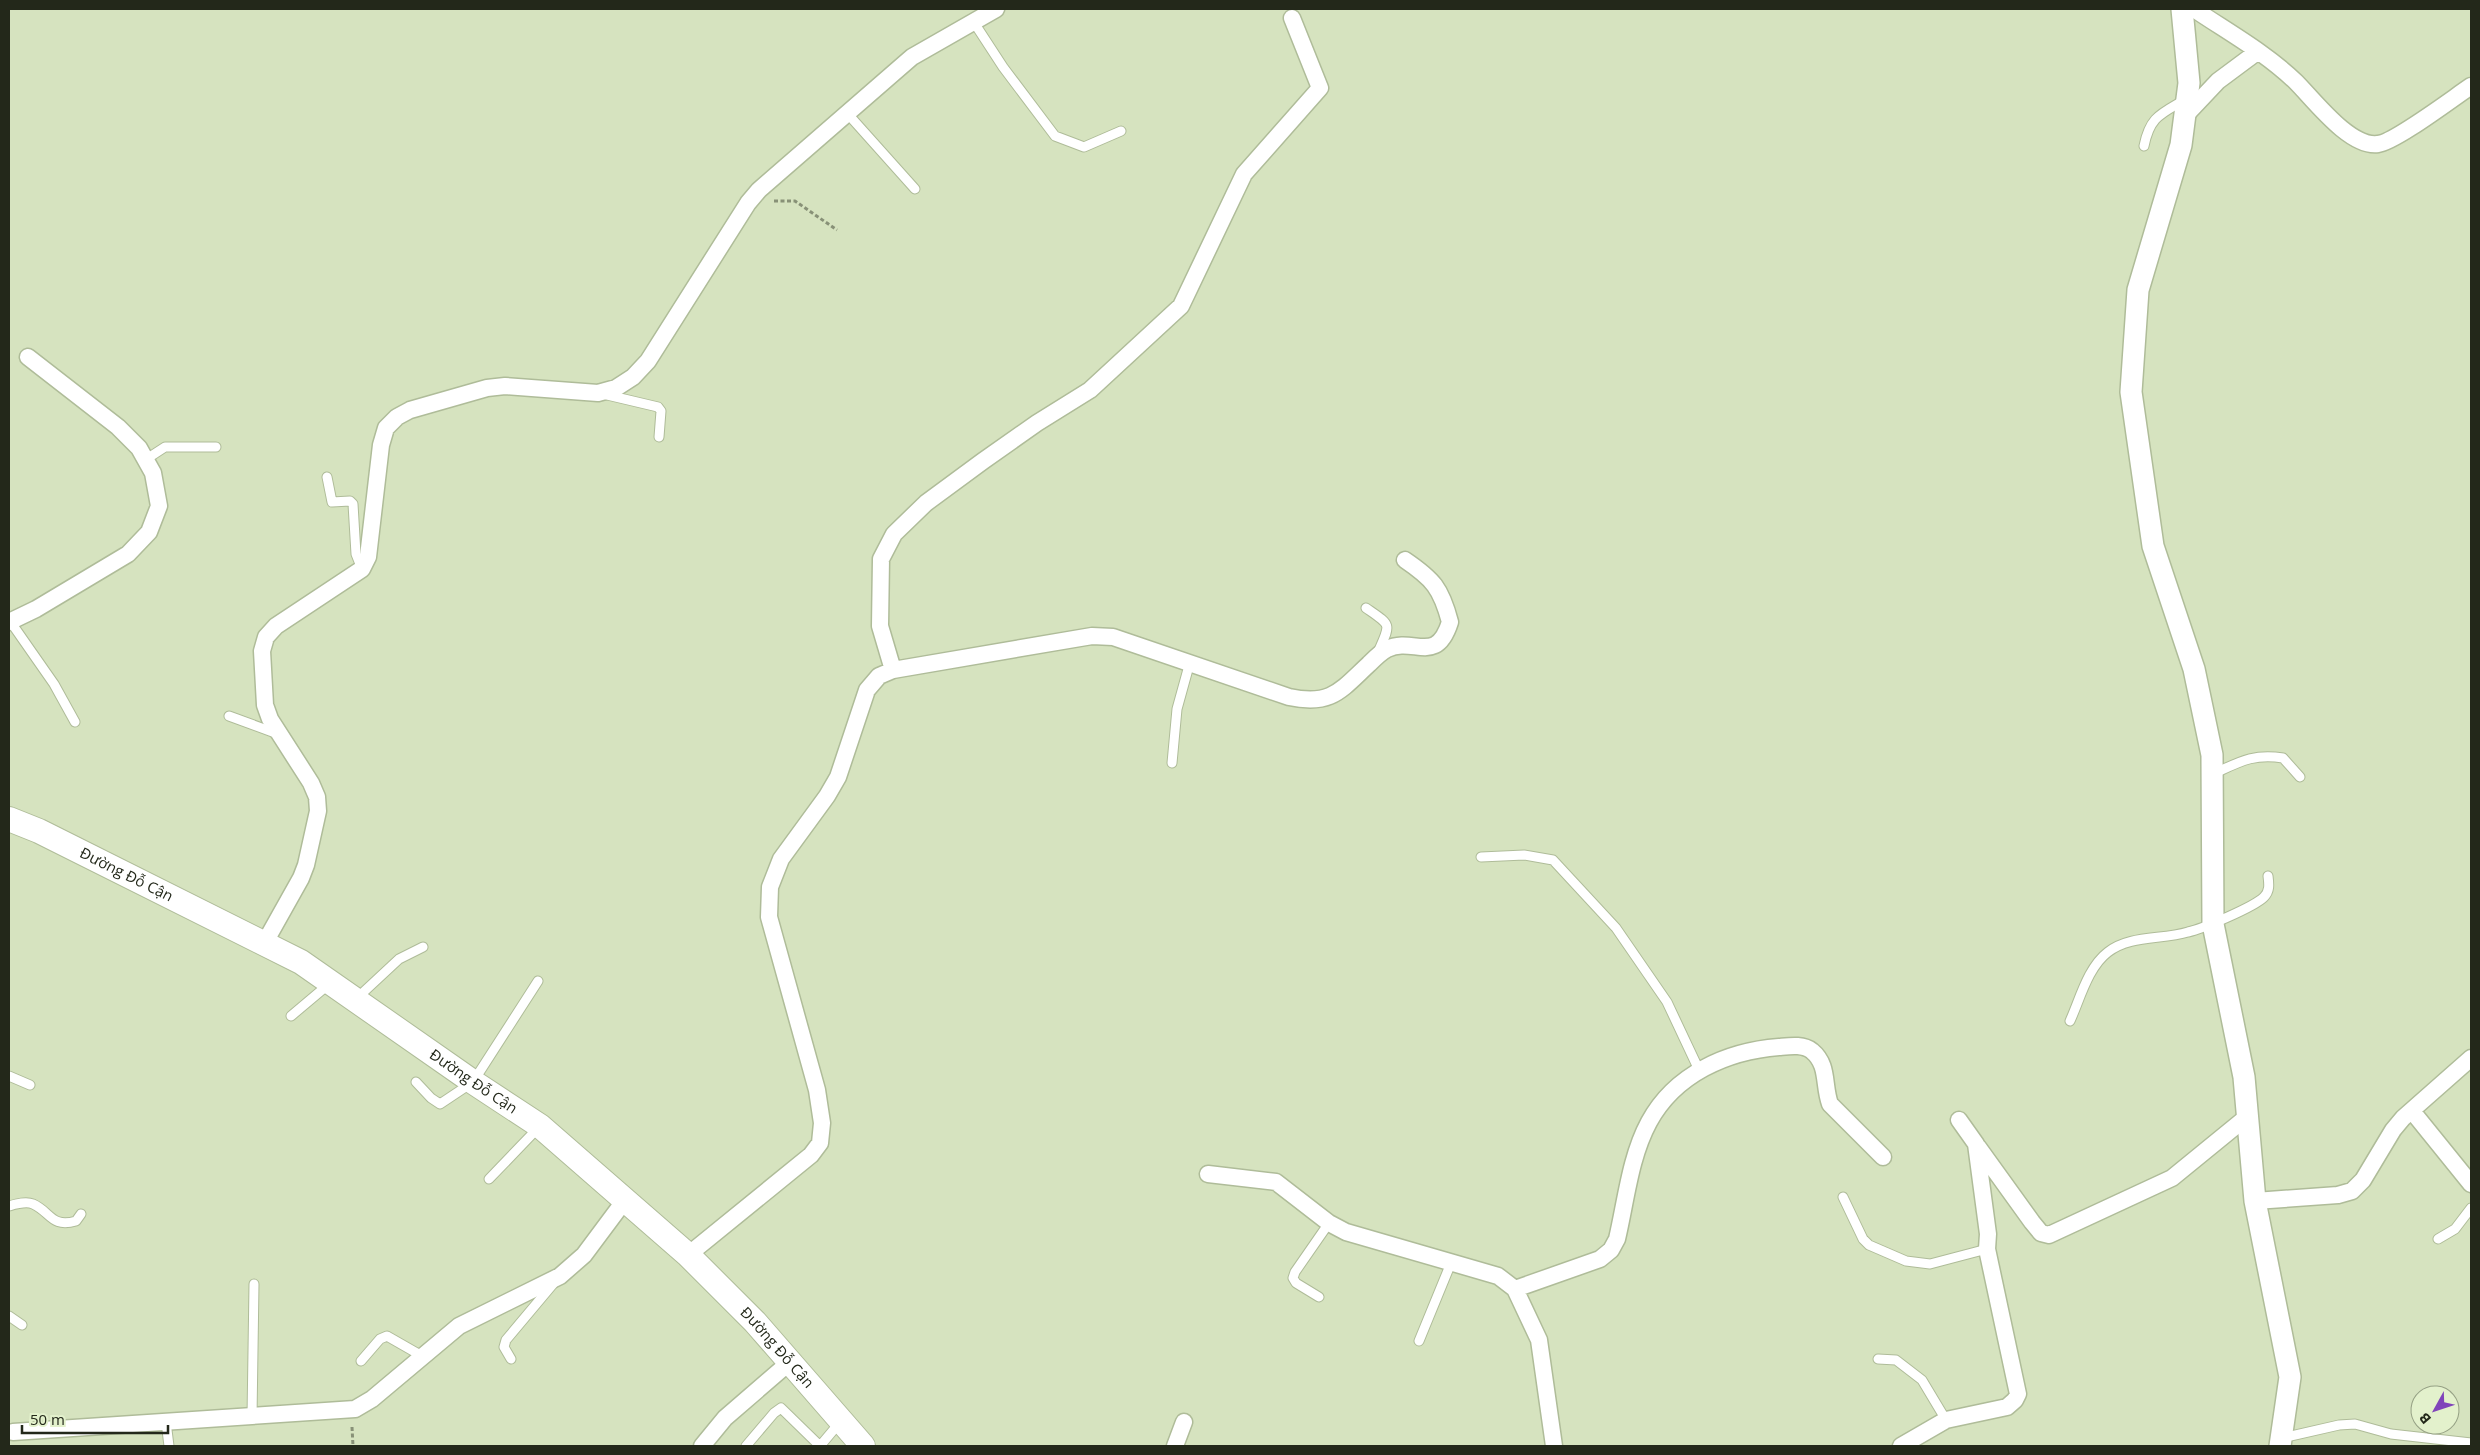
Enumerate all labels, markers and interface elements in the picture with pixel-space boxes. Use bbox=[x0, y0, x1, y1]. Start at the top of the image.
street label: Đường Đỗ Cận bbox=[77, 842, 177, 906]
street label: Đường Đỗ Cận bbox=[426, 1044, 522, 1118]
street label: Đường Đỗ Cận bbox=[736, 1302, 819, 1392]
north arrow bbox=[2410, 1385, 2460, 1435]
scale bar bbox=[22, 1402, 169, 1434]
text: 50 m bbox=[30, 1409, 65, 1429]
text: B bbox=[2414, 1409, 2435, 1428]

